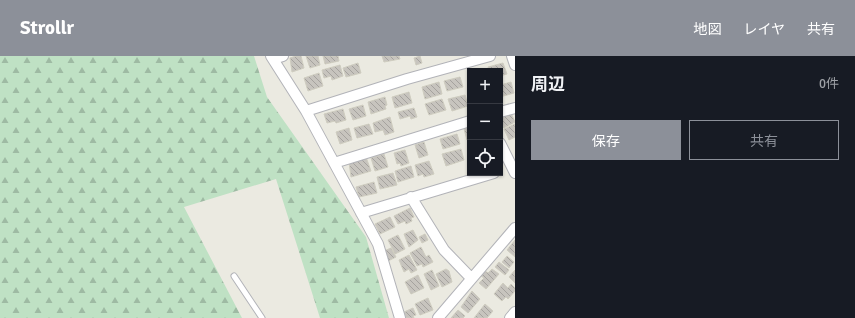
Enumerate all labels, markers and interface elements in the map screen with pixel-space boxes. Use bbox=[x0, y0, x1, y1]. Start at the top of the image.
text: Strollr bbox=[20, 16, 74, 40]
text: 地図 bbox=[693, 21, 721, 38]
text: レイヤ bbox=[743, 21, 785, 38]
text: 共有 bbox=[807, 21, 835, 38]
map controls bbox=[467, 68, 503, 176]
button: + bbox=[467, 68, 503, 104]
text: 周辺 bbox=[531, 74, 565, 95]
text: 0件 bbox=[819, 76, 839, 92]
button: − bbox=[467, 104, 503, 140]
button: 保存 bbox=[531, 120, 681, 160]
button: 共有 bbox=[689, 120, 839, 160]
button: locate bbox=[467, 140, 503, 176]

